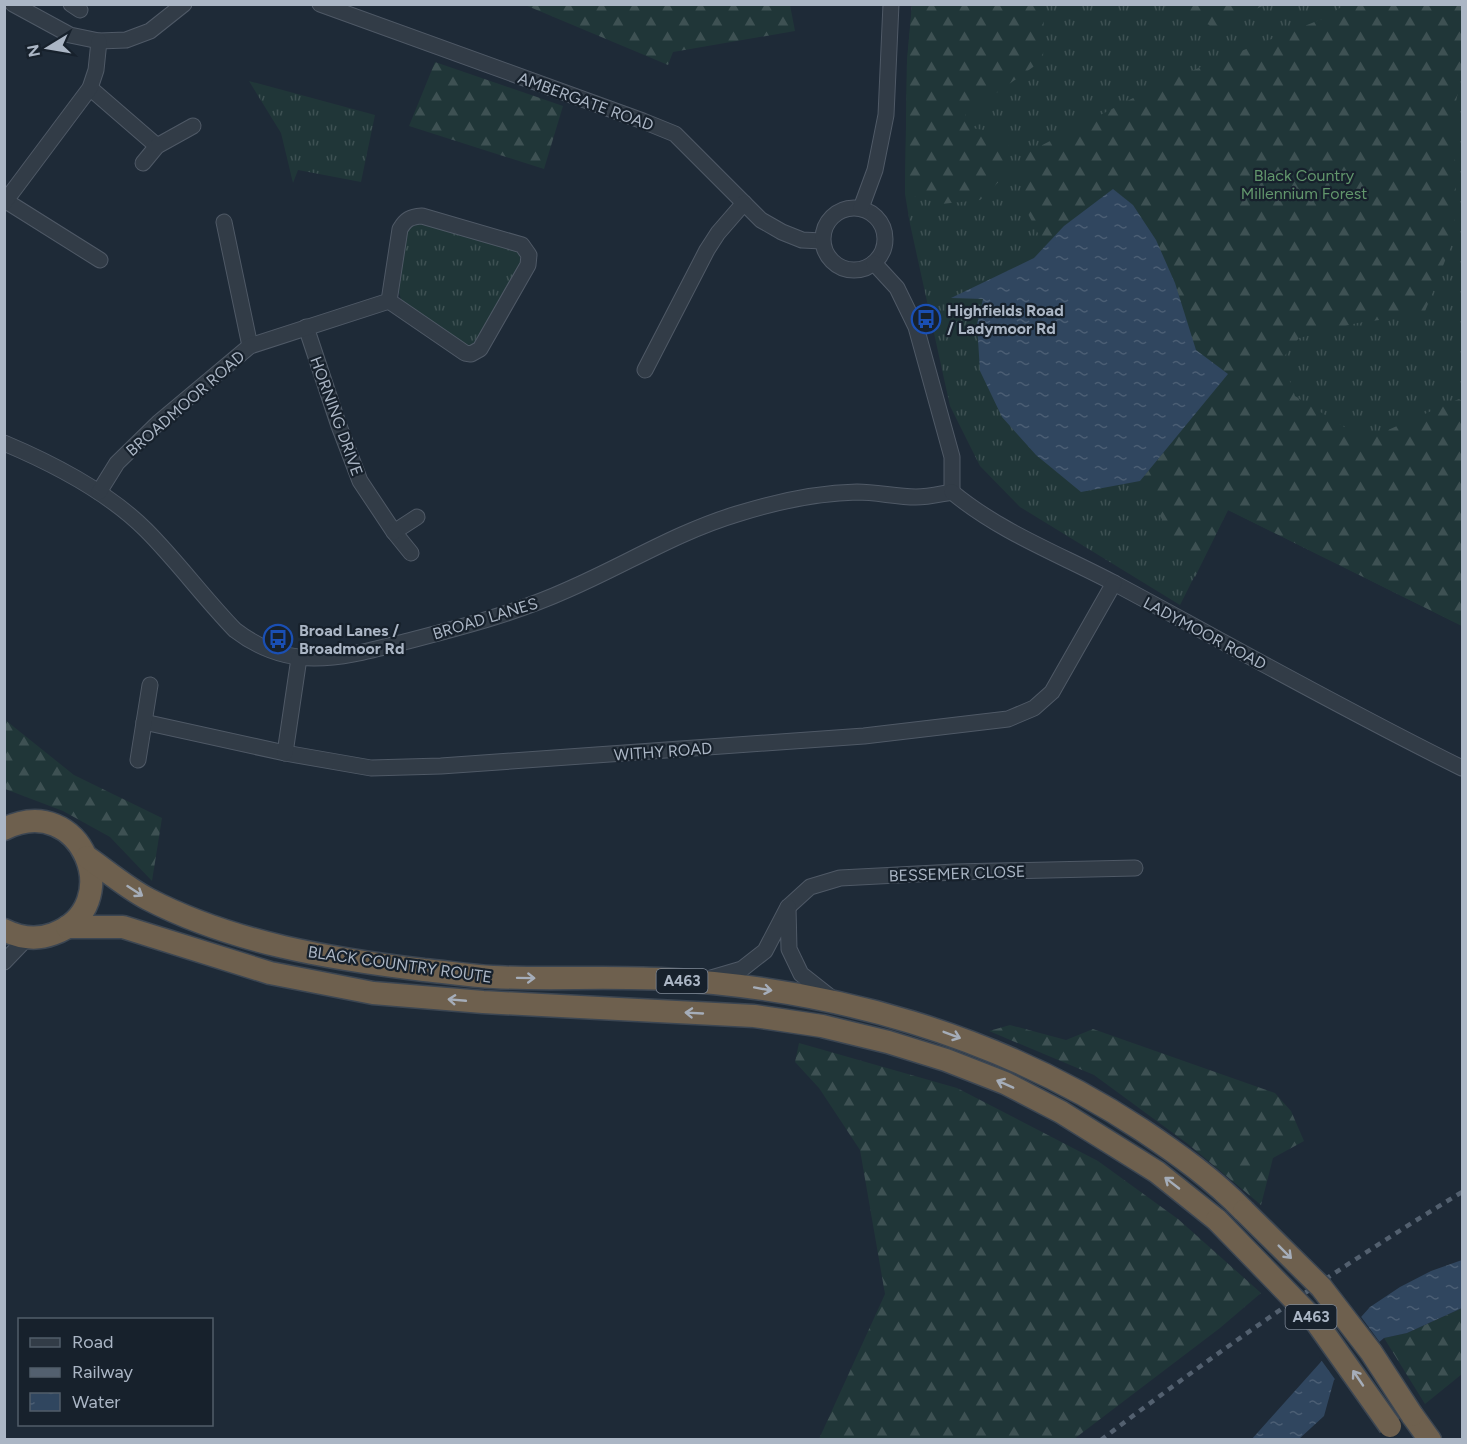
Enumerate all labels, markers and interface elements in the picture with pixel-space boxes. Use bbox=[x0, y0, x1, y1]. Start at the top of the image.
north arrow bbox=[18, 18, 78, 78]
text: N bbox=[23, 43, 44, 59]
street label: AMBERGATE ROAD bbox=[515, 68, 656, 135]
park label: Black Country Millennium Forest bbox=[1241, 166, 1367, 203]
place label: Highfields Road / Ladymoor Rd bbox=[947, 301, 1064, 338]
bus stop icon: Highfields Road / Ladymoor Rd bbox=[910, 303, 942, 335]
street label: BROADMOOR ROAD bbox=[122, 347, 248, 460]
street label: HORNING DRIVE bbox=[306, 354, 367, 478]
street label: BROAD LANES bbox=[430, 593, 540, 643]
street label: LADYMOOR ROAD bbox=[1140, 593, 1269, 674]
place label: Broad Lanes / Broadmoor Rd bbox=[299, 621, 404, 658]
bus stop icon: Broad Lanes / Broadmoor Rd bbox=[262, 623, 294, 655]
street label: WITHY ROAD bbox=[613, 739, 713, 764]
street label: BESSEMER CLOSE bbox=[888, 862, 1026, 885]
one-way arrow bbox=[126, 885, 143, 897]
street label: BLACK COUNTRY ROUTE bbox=[307, 942, 493, 987]
road number: A463 bbox=[656, 969, 708, 993]
one-way arrow bbox=[516, 972, 536, 983]
one-way arrow bbox=[753, 984, 772, 995]
one-way arrow bbox=[448, 994, 468, 1005]
one-way arrow bbox=[684, 1007, 704, 1018]
one-way arrow bbox=[942, 1030, 961, 1041]
one-way arrow bbox=[996, 1077, 1014, 1089]
one-way arrow bbox=[1164, 1177, 1180, 1190]
one-way arrow bbox=[1278, 1244, 1293, 1259]
road number: A463 bbox=[1286, 1305, 1336, 1329]
legend bbox=[18, 1318, 213, 1426]
text: Road bbox=[72, 1331, 113, 1353]
text: Railway bbox=[72, 1361, 134, 1383]
one-way arrow bbox=[1351, 1370, 1363, 1387]
text: Water bbox=[72, 1391, 120, 1413]

